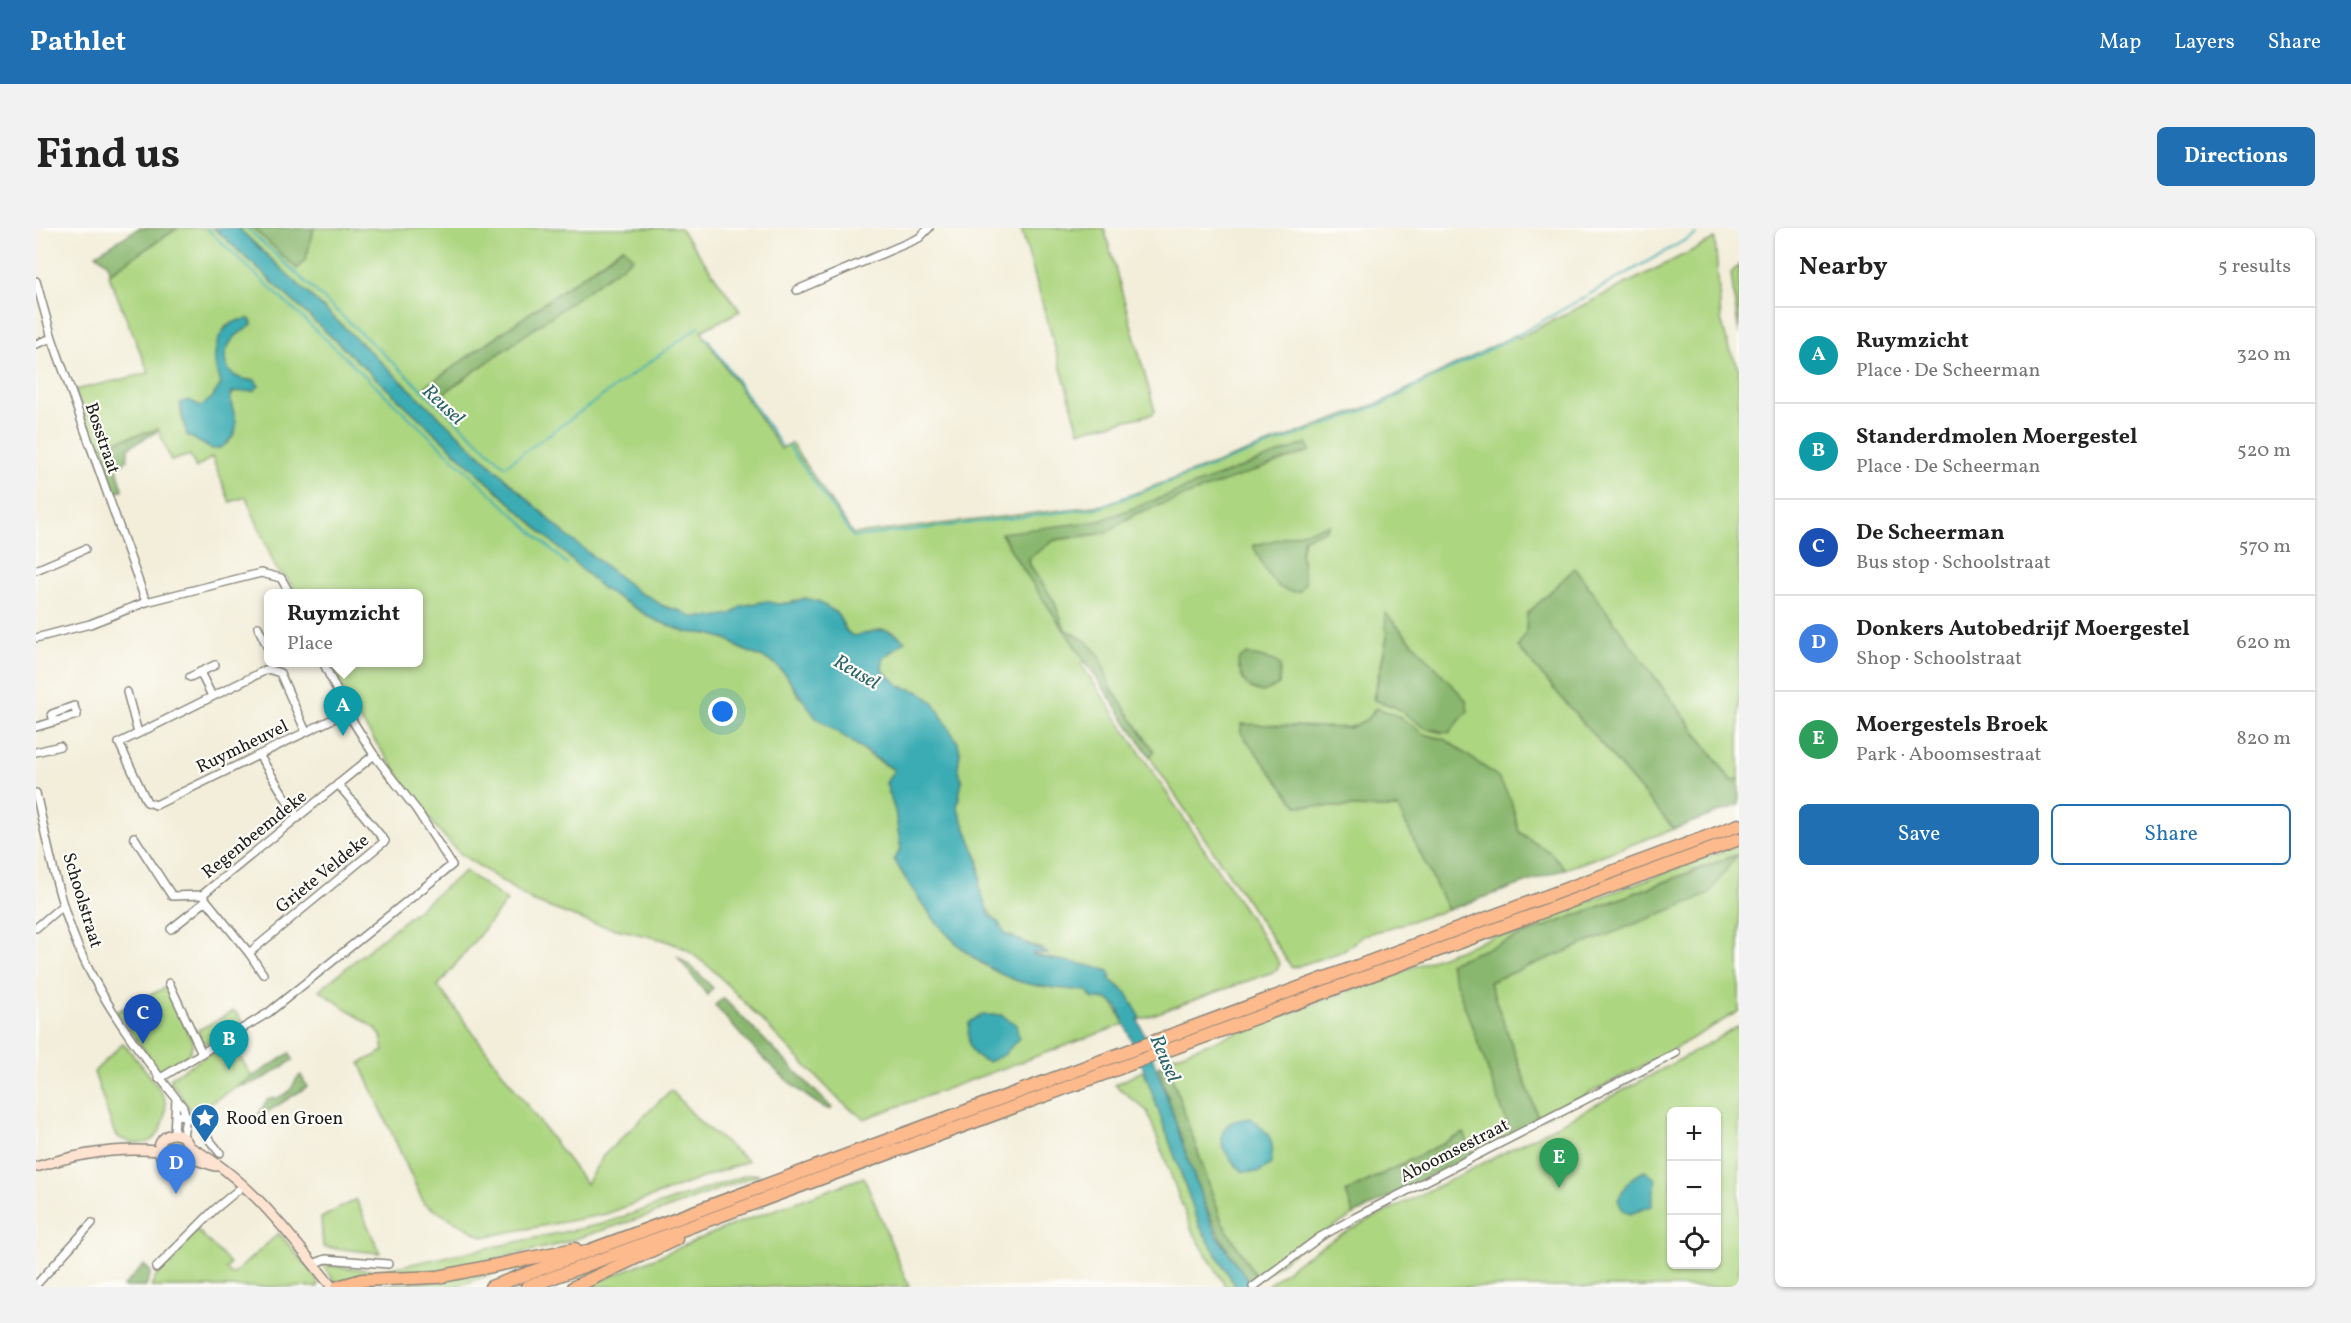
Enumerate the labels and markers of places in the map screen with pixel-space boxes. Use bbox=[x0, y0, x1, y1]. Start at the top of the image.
pin: A bbox=[324, 686, 362, 736]
pin: C bbox=[124, 994, 162, 1044]
pin: B bbox=[210, 1020, 248, 1070]
place icon: Rood en Groen bbox=[189, 1102, 221, 1144]
place label: Rood en Groen bbox=[226, 1107, 344, 1132]
pin: E bbox=[1540, 1138, 1579, 1188]
pin: D bbox=[156, 1144, 196, 1194]

